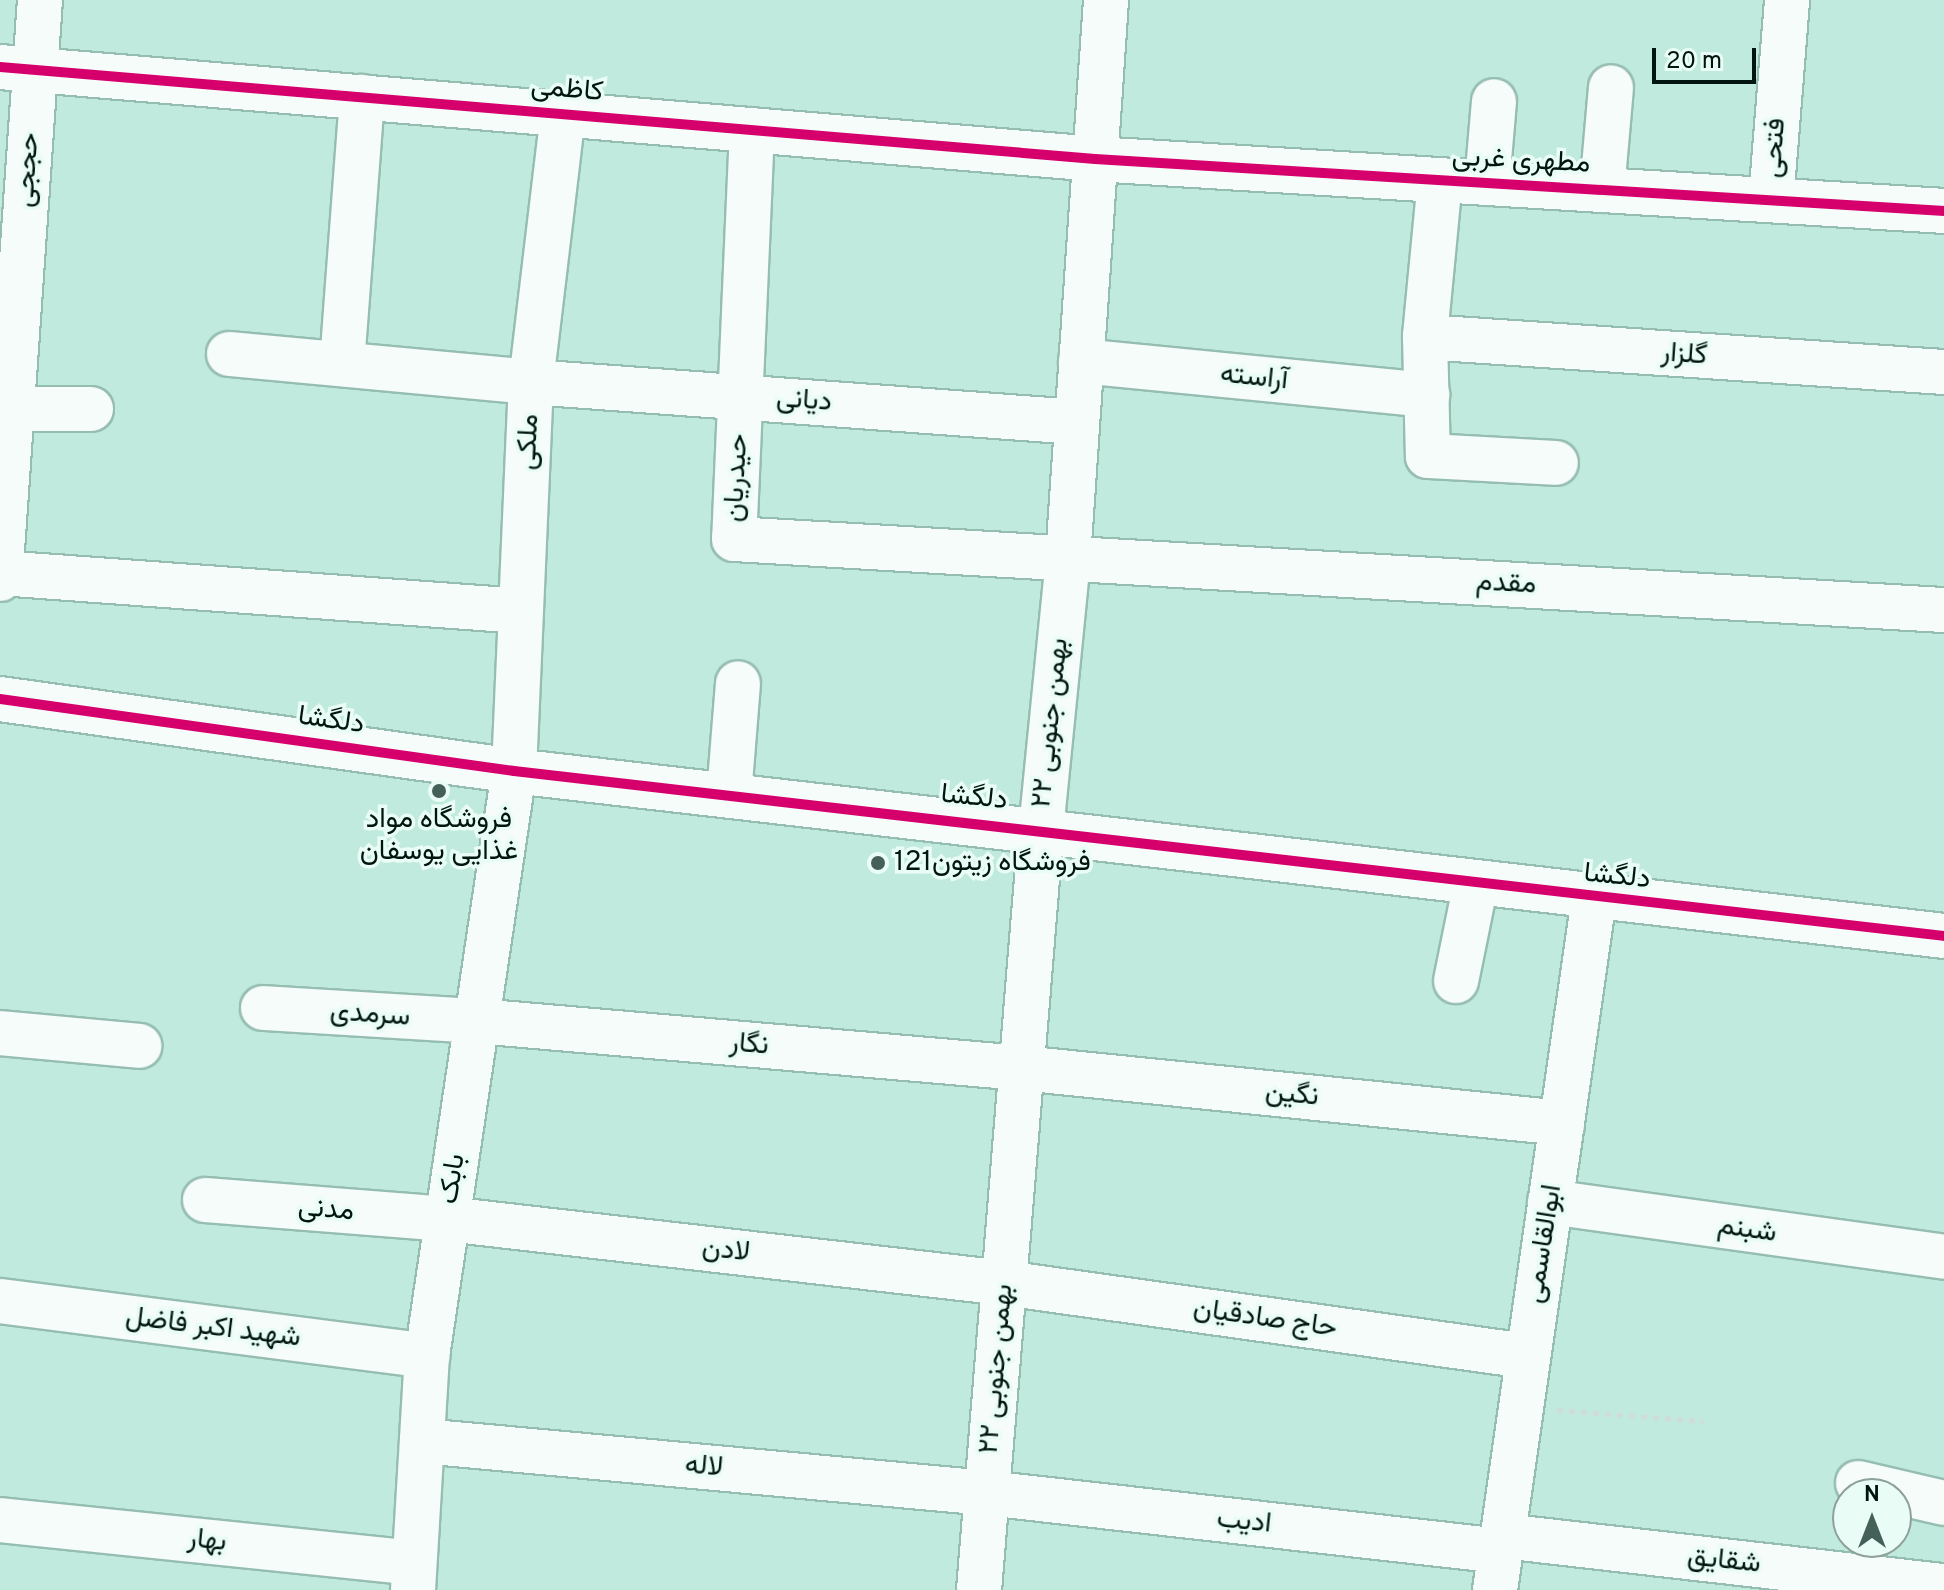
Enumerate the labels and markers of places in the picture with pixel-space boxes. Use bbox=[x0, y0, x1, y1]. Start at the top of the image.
marker: فروشگاه مواد غذایی یوسفان bbox=[430, 782, 448, 800]
place label: فروشگاه مواد غذایی یوسفان bbox=[360, 803, 518, 869]
place label: فروشگاه زیتون121 bbox=[894, 846, 1091, 880]
marker: فروشگاه زیتون121 bbox=[869, 854, 887, 872]

